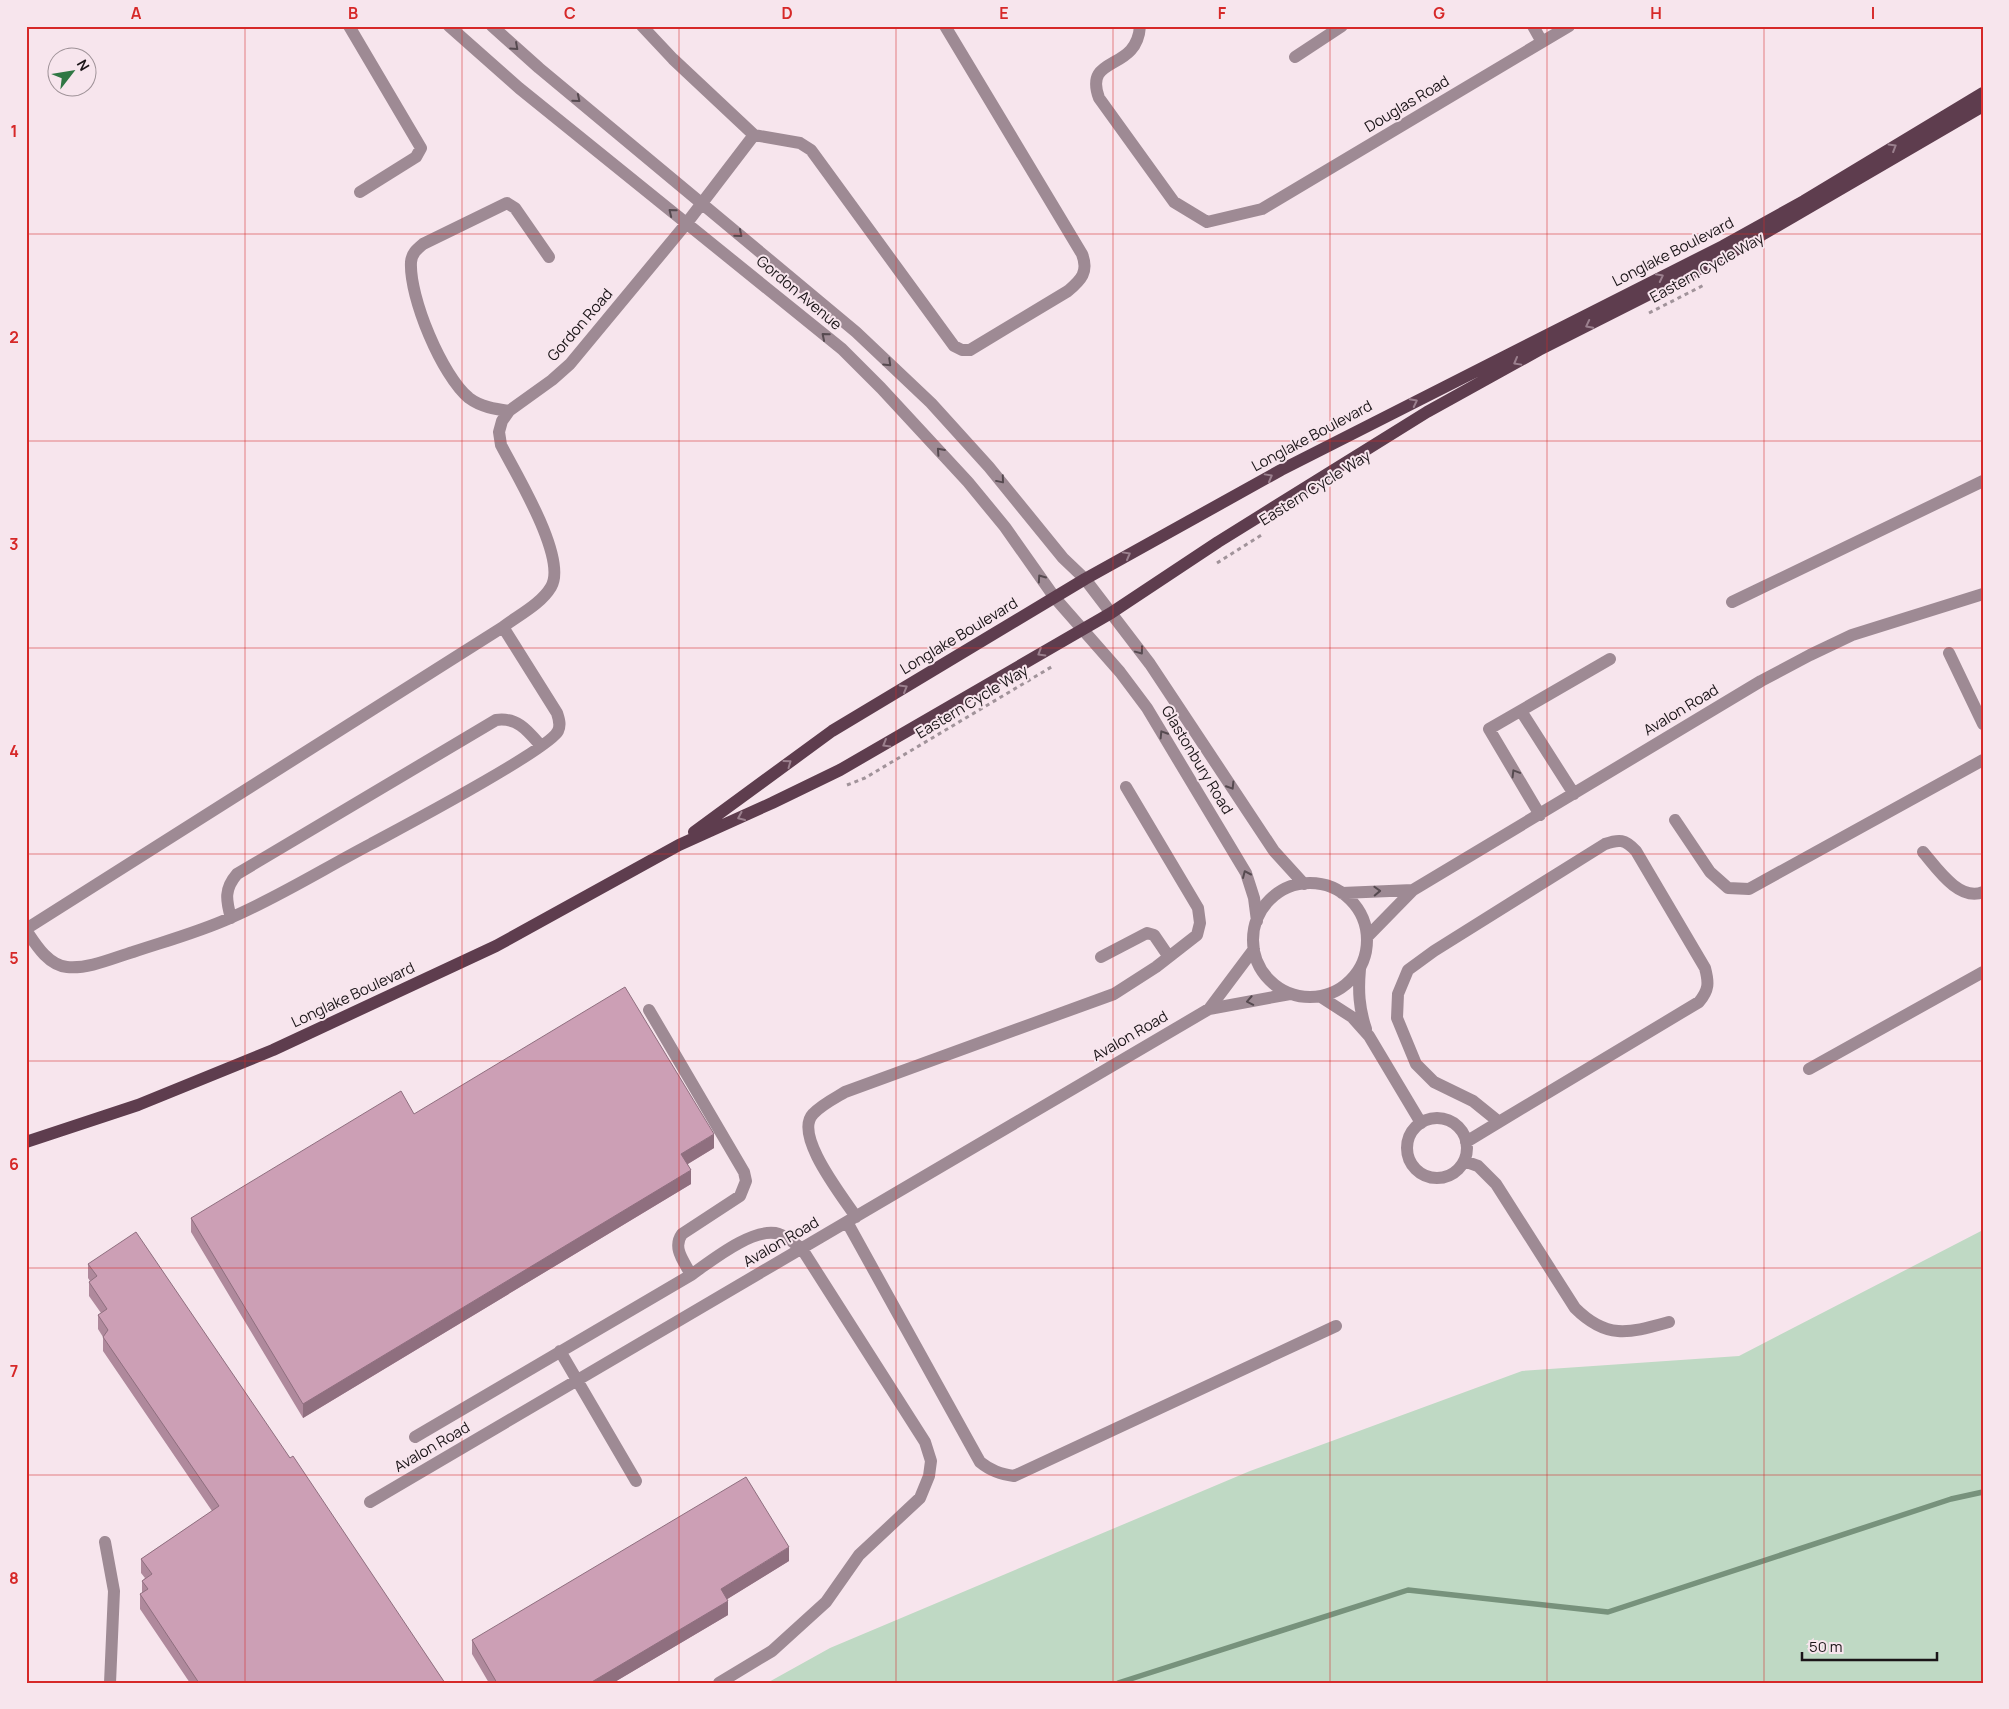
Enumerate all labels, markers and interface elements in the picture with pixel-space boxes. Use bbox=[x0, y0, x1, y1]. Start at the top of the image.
text: A bbox=[131, 2, 142, 24]
text: B bbox=[348, 2, 358, 24]
text: C bbox=[564, 2, 576, 24]
text: D bbox=[781, 2, 793, 24]
text: E bbox=[999, 2, 1009, 24]
text: F bbox=[1218, 2, 1227, 24]
text: G bbox=[1433, 2, 1445, 24]
text: H bbox=[1650, 2, 1662, 24]
text: I bbox=[1871, 2, 1875, 24]
one-way arrow bbox=[510, 42, 519, 51]
north arrow bbox=[48, 48, 98, 98]
text: N bbox=[73, 56, 94, 74]
street label: Douglas Road bbox=[1361, 70, 1453, 137]
one-way arrow bbox=[571, 94, 580, 103]
text: 1 bbox=[10, 120, 18, 142]
one-way arrow bbox=[1888, 143, 1897, 153]
one-way arrow bbox=[669, 209, 678, 217]
street label: Longlake Boulevard bbox=[1608, 212, 1737, 291]
street label: Eastern Cycle Way bbox=[1646, 227, 1768, 308]
one-way arrow bbox=[733, 228, 742, 236]
street label: Gordon Avenue bbox=[752, 251, 847, 335]
one-way arrow bbox=[1655, 273, 1664, 283]
street label: Gordon Road bbox=[542, 284, 617, 365]
one-way arrow bbox=[1585, 319, 1594, 329]
text: 2 bbox=[9, 326, 19, 348]
one-way arrow bbox=[822, 332, 831, 341]
one-way arrow bbox=[1513, 356, 1522, 366]
one-way arrow bbox=[883, 357, 892, 366]
street label: Longlake Boulevard bbox=[1248, 395, 1376, 476]
one-way arrow bbox=[1409, 398, 1418, 408]
street label: Eastern Cycle Way bbox=[1255, 445, 1374, 530]
one-way arrow bbox=[937, 448, 946, 457]
one-way arrow bbox=[1264, 473, 1273, 483]
one-way arrow bbox=[995, 474, 1003, 483]
text: 3 bbox=[9, 533, 19, 555]
one-way arrow bbox=[1122, 551, 1131, 561]
one-way arrow bbox=[1038, 574, 1047, 584]
street label: Longlake Boulevard bbox=[896, 592, 1022, 679]
one-way arrow bbox=[1135, 645, 1143, 654]
one-way arrow bbox=[1038, 647, 1047, 657]
street label: Eastern Cycle Way bbox=[912, 660, 1032, 743]
street label: Avalon Road bbox=[1639, 679, 1722, 740]
one-way arrow bbox=[898, 685, 907, 695]
street label: Glastonbury Road bbox=[1157, 701, 1238, 818]
one-way arrow bbox=[1159, 730, 1169, 739]
one-way arrow bbox=[882, 738, 891, 748]
text: 4 bbox=[9, 740, 19, 762]
one-way arrow bbox=[782, 760, 792, 769]
one-way arrow bbox=[1511, 769, 1521, 778]
one-way arrow bbox=[1225, 780, 1234, 790]
one-way arrow bbox=[737, 811, 746, 822]
one-way arrow bbox=[1241, 870, 1252, 879]
one-way arrow bbox=[1374, 886, 1382, 897]
text: 5 bbox=[9, 947, 19, 969]
street label: Longlake Boulevard bbox=[288, 957, 418, 1032]
one-way arrow bbox=[1245, 996, 1254, 1006]
street label: Avalon Road bbox=[1088, 1005, 1171, 1066]
text: 6 bbox=[9, 1153, 19, 1175]
street label: Avalon Road bbox=[739, 1211, 822, 1272]
text: 7 bbox=[10, 1360, 18, 1382]
street label: Avalon Road bbox=[390, 1416, 473, 1477]
text: 8 bbox=[9, 1567, 19, 1589]
scale bar bbox=[1802, 1629, 1936, 1661]
text: 50 m bbox=[1809, 1636, 1843, 1657]

